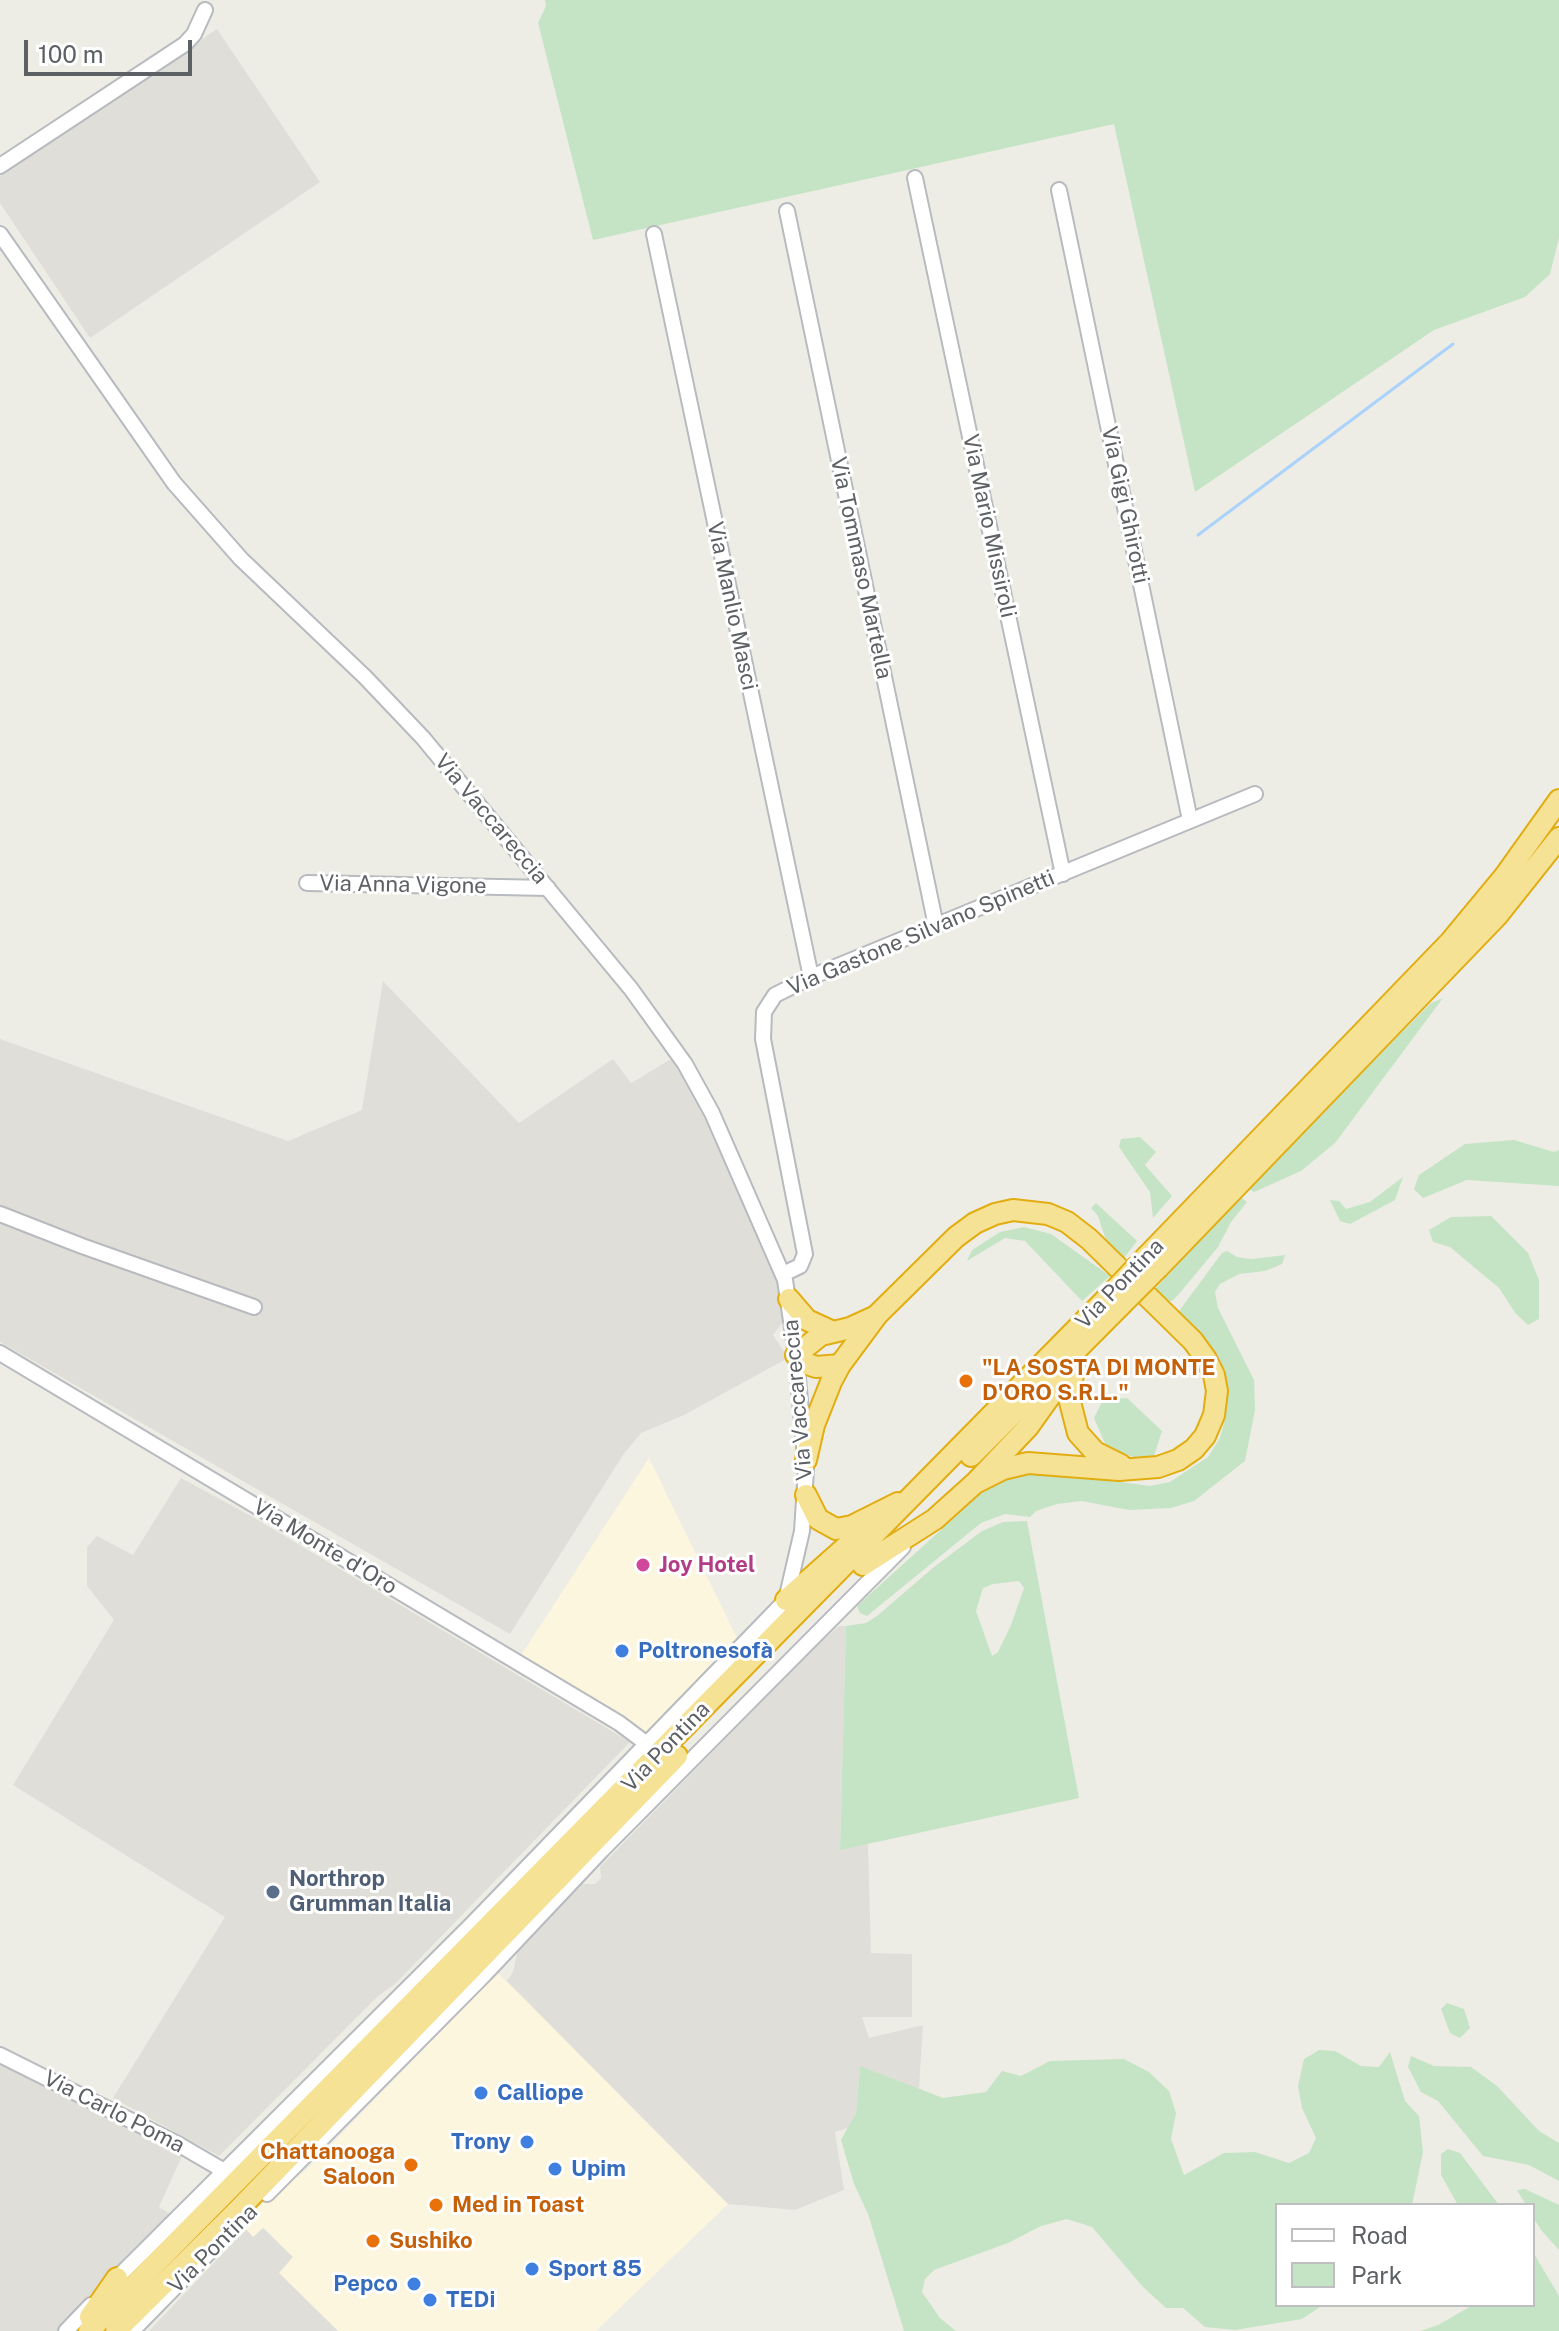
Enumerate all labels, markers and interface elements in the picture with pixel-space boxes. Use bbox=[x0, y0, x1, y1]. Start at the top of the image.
scale bar bbox=[28, 24, 196, 74]
text: 100 m bbox=[38, 40, 104, 68]
street label: Via Gigi Ghirotti bbox=[1095, 424, 1155, 586]
street label: Via Mario Missiroli bbox=[957, 432, 1021, 620]
street label: Via Tommaso Martella bbox=[825, 455, 897, 681]
street label: Via Manlio Masci bbox=[701, 519, 763, 693]
street label: Via Vaccareccia bbox=[429, 749, 553, 889]
street label: Via Gastone Silvano Spinetti bbox=[783, 865, 1059, 1001]
street label: Via Anna Vigone bbox=[319, 870, 487, 900]
street label: Via Pontina bbox=[1070, 1233, 1170, 1335]
street label: Via Vaccareccia bbox=[778, 1318, 818, 1482]
place label: "LA SOSTA DI MONTE D'ORO S.R.L." bbox=[982, 1355, 1215, 1406]
marker: "LA SOSTA DI MONTE D'ORO S.R.L." bbox=[957, 1372, 975, 1390]
street label: Via Monte d'Oro bbox=[248, 1494, 402, 1600]
place label: Joy Hotel bbox=[659, 1552, 755, 1578]
marker: Joy Hotel bbox=[634, 1556, 652, 1574]
place label: Poltronesofà bbox=[638, 1638, 773, 1664]
marker: Poltronesofà bbox=[613, 1642, 631, 1660]
street label: Via Pontina bbox=[616, 1696, 716, 1798]
place label: Northrop Grumman Italia bbox=[289, 1866, 451, 1918]
marker: Northrop Grumman Italia bbox=[264, 1883, 282, 1901]
street label: Via Carlo Poma bbox=[39, 2065, 189, 2159]
place label: Calliope bbox=[497, 2080, 584, 2106]
marker: Calliope bbox=[472, 2084, 490, 2102]
place label: Trony bbox=[451, 2129, 511, 2155]
marker: Trony bbox=[518, 2133, 536, 2151]
place label: Chattanooga Saloon bbox=[260, 2139, 395, 2190]
marker: Chattanooga Saloon bbox=[402, 2156, 420, 2174]
place label: Upim bbox=[571, 2156, 626, 2182]
marker: Upim bbox=[546, 2160, 564, 2178]
place label: Med in Toast bbox=[452, 2192, 584, 2218]
marker: Med in Toast bbox=[427, 2196, 445, 2214]
street label: Via Pontina bbox=[163, 2199, 263, 2299]
legend bbox=[1275, 2203, 1535, 2307]
text: Road bbox=[1351, 2221, 1408, 2249]
place label: Sushiko bbox=[389, 2228, 473, 2254]
marker: Sushiko bbox=[364, 2232, 382, 2250]
place label: Sport 85 bbox=[548, 2256, 642, 2282]
marker: Sport 85 bbox=[523, 2260, 541, 2278]
text: Park bbox=[1351, 2261, 1402, 2289]
place label: Pepco bbox=[333, 2271, 398, 2297]
marker: Pepco bbox=[405, 2275, 423, 2293]
place label: TEDi bbox=[446, 2287, 495, 2313]
marker: TEDi bbox=[421, 2291, 439, 2309]

